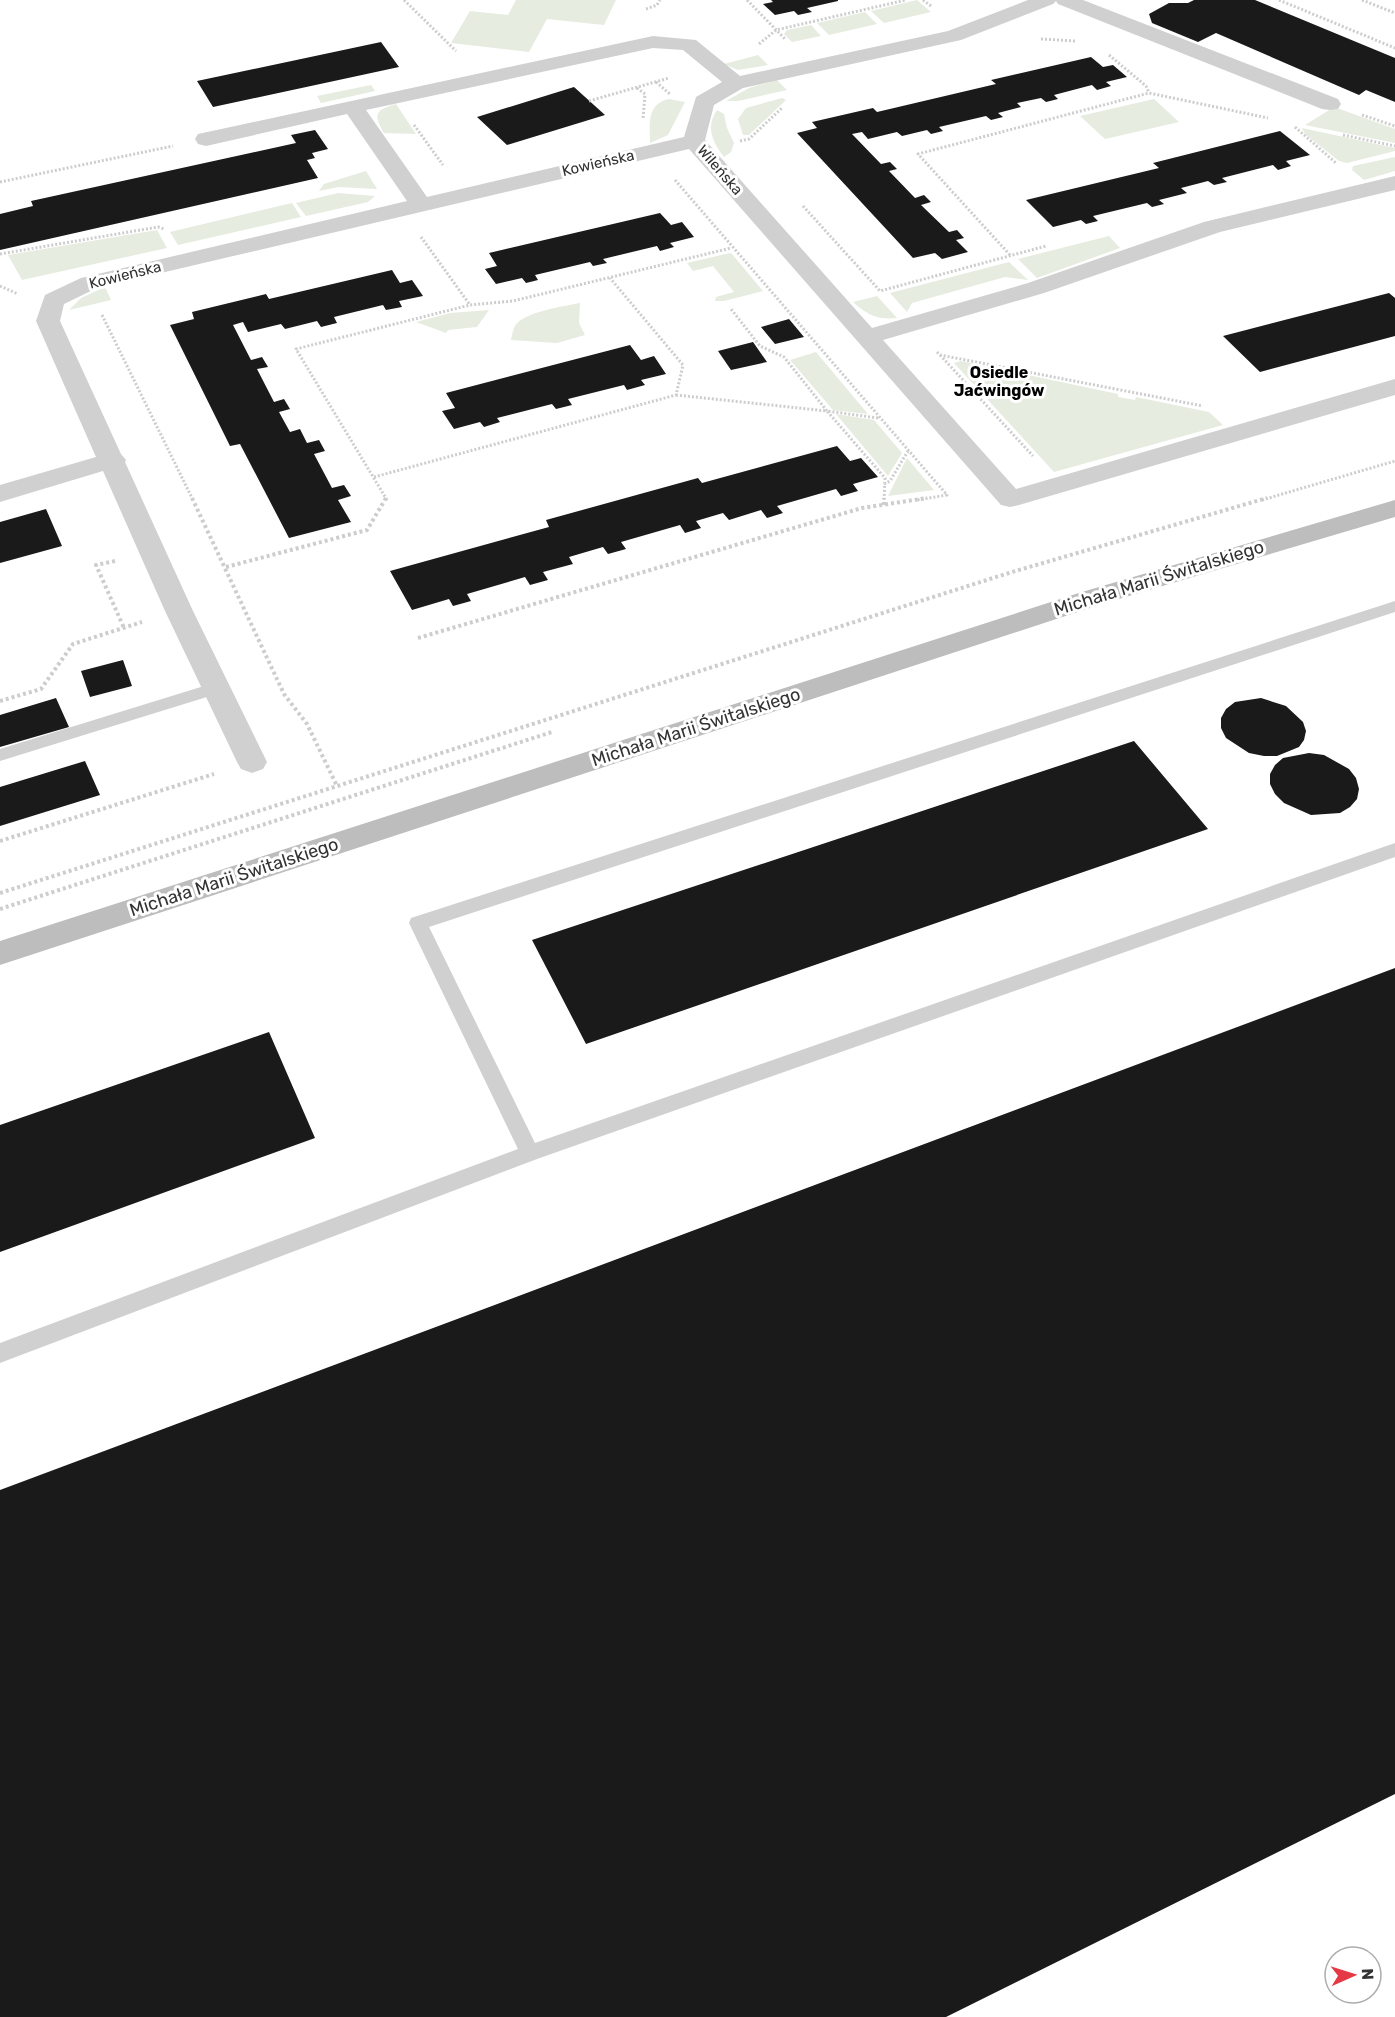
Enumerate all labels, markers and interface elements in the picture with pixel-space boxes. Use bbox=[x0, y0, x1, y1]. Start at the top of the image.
street label: Wileńska bbox=[693, 141, 747, 199]
street label: Kowieńska bbox=[560, 146, 636, 180]
street label: Kowieńska bbox=[87, 257, 163, 293]
district label: Osiedle Jaćwingów bbox=[954, 363, 1045, 400]
street label: Michała Marii Świtalskiego bbox=[1051, 536, 1267, 620]
street label: Michała Marii Świtalskiego bbox=[589, 683, 803, 771]
street label: Michała Marii Świtalskiego bbox=[127, 833, 341, 921]
north arrow bbox=[1323, 1945, 1383, 2005]
text: N bbox=[1358, 1968, 1377, 1980]

